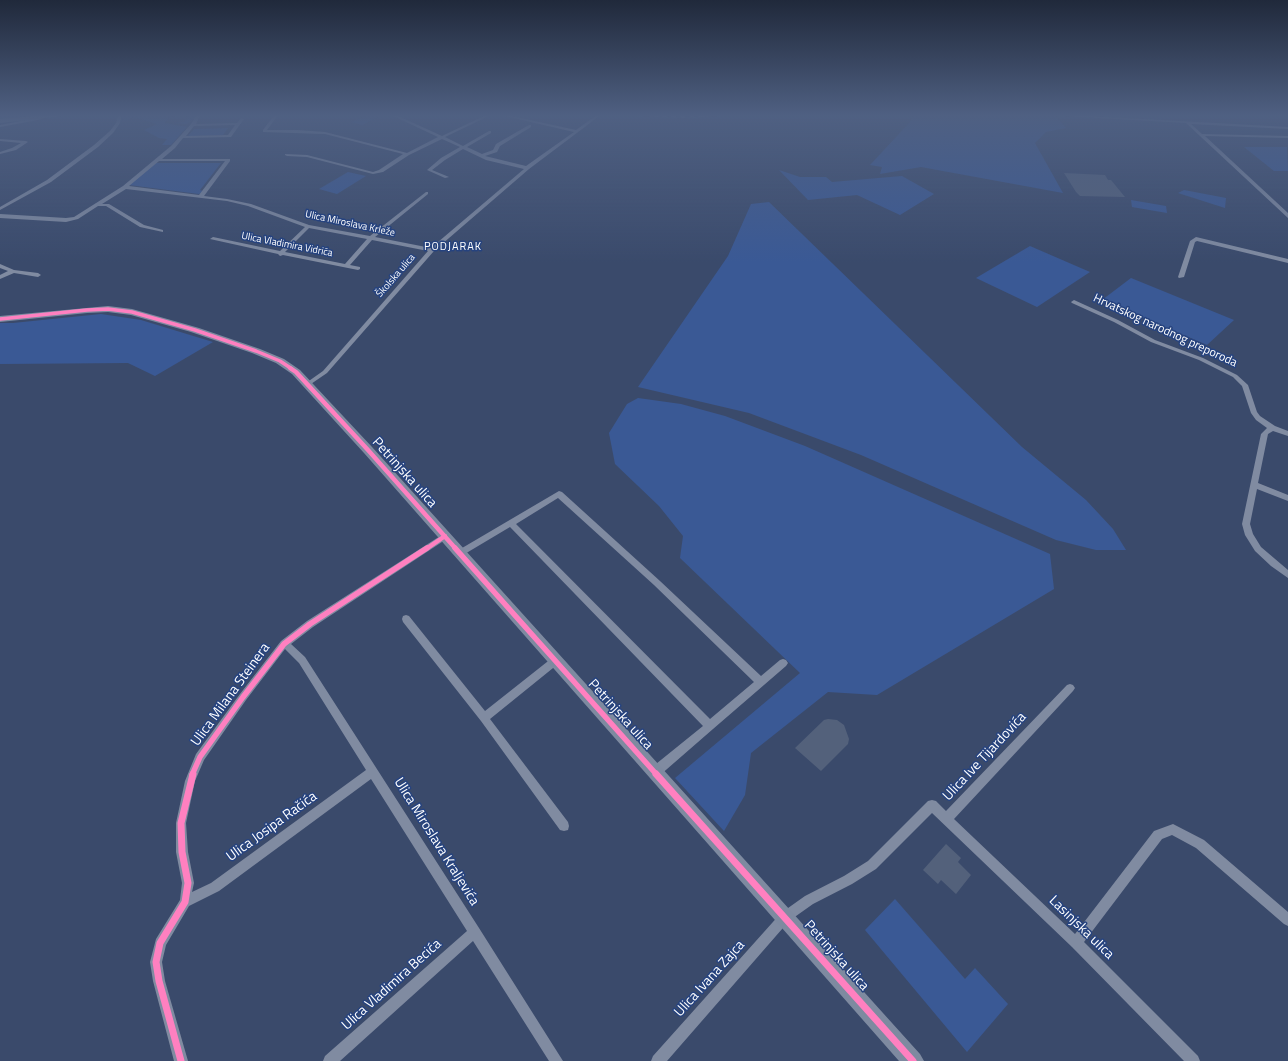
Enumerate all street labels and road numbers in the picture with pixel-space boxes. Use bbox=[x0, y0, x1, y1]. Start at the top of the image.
street label: Ulica Miroslava Krleže bbox=[304, 209, 396, 239]
street label: Ulica Vladimira Vidrića bbox=[240, 230, 334, 260]
street label: Školska ulica bbox=[374, 252, 418, 300]
street label: Hrvatskog narodnog preporoda bbox=[1091, 291, 1239, 371]
street label: Petrinjska ulica bbox=[368, 434, 440, 512]
street label: Ulica Milana Steinera bbox=[188, 640, 274, 750]
street label: Petrinjska ulica bbox=[584, 676, 656, 754]
street label: Ulica Ive Tijardovića bbox=[940, 709, 1030, 805]
street label: Ulica Miroslava Kraljevića bbox=[390, 775, 482, 909]
street label: Ulica Josipa Račića bbox=[223, 789, 321, 865]
street label: Lasinjska ulica bbox=[1045, 893, 1117, 963]
street label: Petrinjska ulica bbox=[800, 917, 872, 995]
street label: Ulica Vladimira Becića bbox=[339, 936, 445, 1034]
street label: Ulica Ivana Zajca bbox=[671, 937, 749, 1021]

